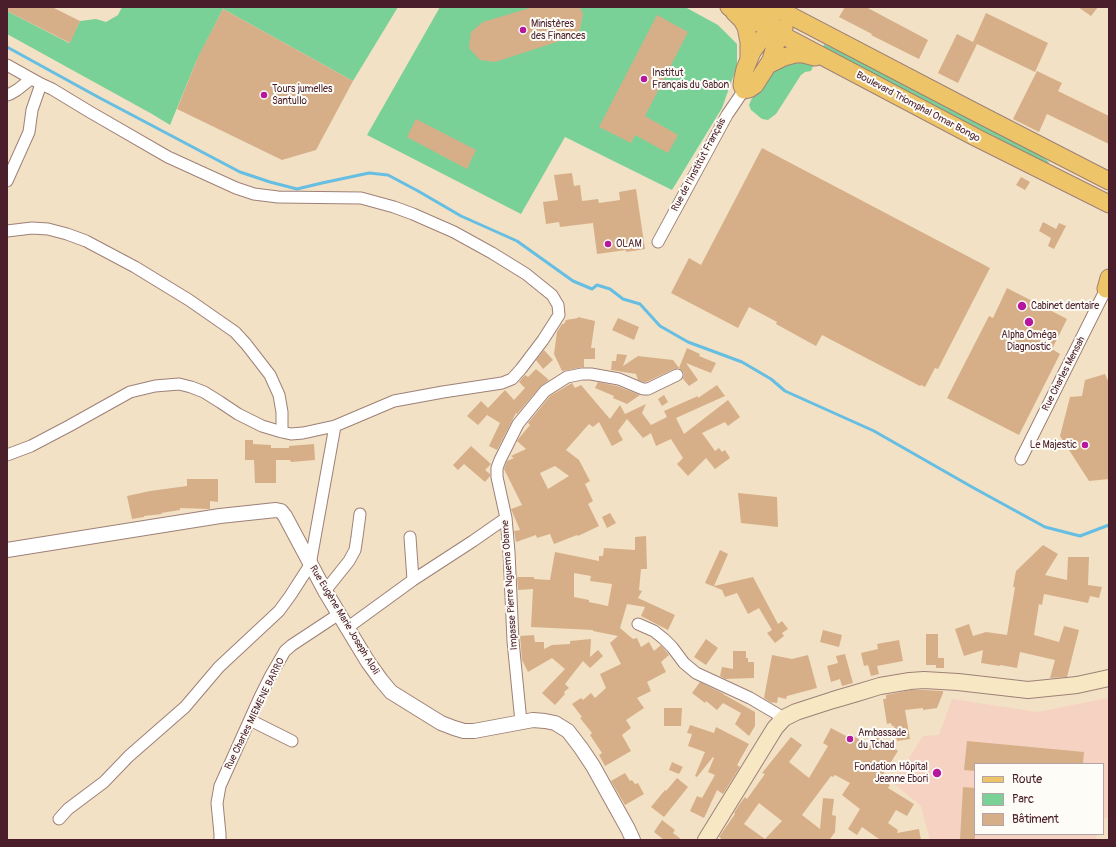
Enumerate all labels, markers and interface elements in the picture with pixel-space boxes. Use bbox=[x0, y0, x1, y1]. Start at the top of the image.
place label: Ministères des Finances bbox=[531, 18, 585, 42]
marker: Ministères des Finances bbox=[518, 25, 528, 35]
place label: Institut Français du Gabon bbox=[652, 67, 729, 90]
street label: Boulevard Triomphal Omar Bongo bbox=[854, 69, 982, 145]
marker: Institut Français du Gabon bbox=[639, 74, 649, 84]
place label: Tours jumelles Santullo bbox=[272, 83, 333, 106]
marker: Tours jumelles Santullo bbox=[259, 90, 269, 100]
street label: Rue de l'Institut Français bbox=[669, 116, 729, 214]
place label: OLAM bbox=[616, 238, 642, 250]
marker: OLAM bbox=[603, 239, 613, 249]
marker: Cabinet dentaire bbox=[1016, 300, 1028, 312]
place label: Cabinet dentaire bbox=[1031, 300, 1099, 312]
marker: Alpha Oméga Diagnostic bbox=[1023, 316, 1035, 328]
place label: Alpha Oméga Diagnostic bbox=[1001, 329, 1057, 352]
street label: Rue Charles Mensah bbox=[1040, 335, 1088, 413]
place label: Le Majestic bbox=[1030, 439, 1077, 451]
marker: Le Majestic bbox=[1080, 440, 1090, 450]
street label: Impasse Pierre Nguema Obame bbox=[499, 520, 521, 650]
street label: Rue Eugène Marie Joseph Aloli bbox=[307, 563, 381, 677]
street label: Rue Charles MIEMENE BARRO bbox=[223, 656, 287, 772]
place label: Ambassade du Tchad bbox=[858, 727, 906, 750]
marker: Ambassade du Tchad bbox=[845, 734, 855, 744]
place label: Fondation Hôpital Jeanne Ebori bbox=[854, 761, 928, 784]
legend bbox=[974, 763, 1104, 835]
marker: Fondation Hôpital Jeanne Ebori bbox=[931, 767, 943, 779]
text: Route bbox=[1012, 772, 1042, 787]
text: Parc bbox=[1012, 792, 1034, 807]
text: Bâtiment bbox=[1012, 812, 1059, 827]

